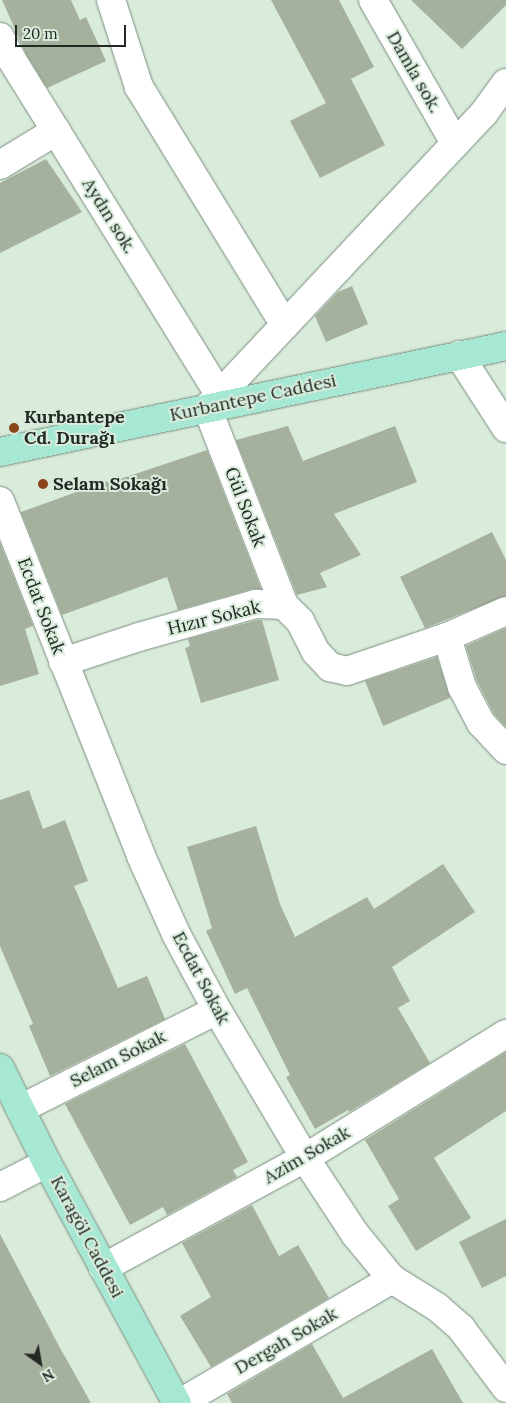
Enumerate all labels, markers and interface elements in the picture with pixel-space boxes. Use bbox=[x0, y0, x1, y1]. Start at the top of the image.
scale bar bbox=[18, 15, 129, 47]
text: 20 m bbox=[23, 24, 58, 43]
street label: Damla sok. bbox=[382, 27, 446, 117]
street label: Aydın sok. bbox=[77, 174, 141, 258]
street label: Kurbantepe Caddesi bbox=[168, 370, 338, 426]
place label: Kurbantepe Cd. Durağı bbox=[24, 407, 125, 449]
marker: Kurbantepe Cd. Durağı bbox=[8, 422, 20, 434]
street label: Gül Sokak bbox=[220, 464, 270, 550]
place label: Selam Sokağı bbox=[53, 473, 167, 495]
marker: Selam Sokağı bbox=[37, 478, 49, 490]
street label: Ecdat Sokak bbox=[13, 555, 69, 657]
street label: Hızır Sokak bbox=[165, 596, 263, 640]
street label: Ecdat Sokak bbox=[168, 928, 234, 1028]
street label: Selam Sokak bbox=[67, 1026, 169, 1092]
street label: Azim Sokak bbox=[260, 1122, 354, 1188]
street label: Karagöl Caddesi bbox=[46, 1172, 128, 1302]
street label: Dergah Sokak bbox=[231, 1303, 341, 1379]
north arrow bbox=[15, 1338, 65, 1388]
text: N bbox=[39, 1365, 57, 1386]

